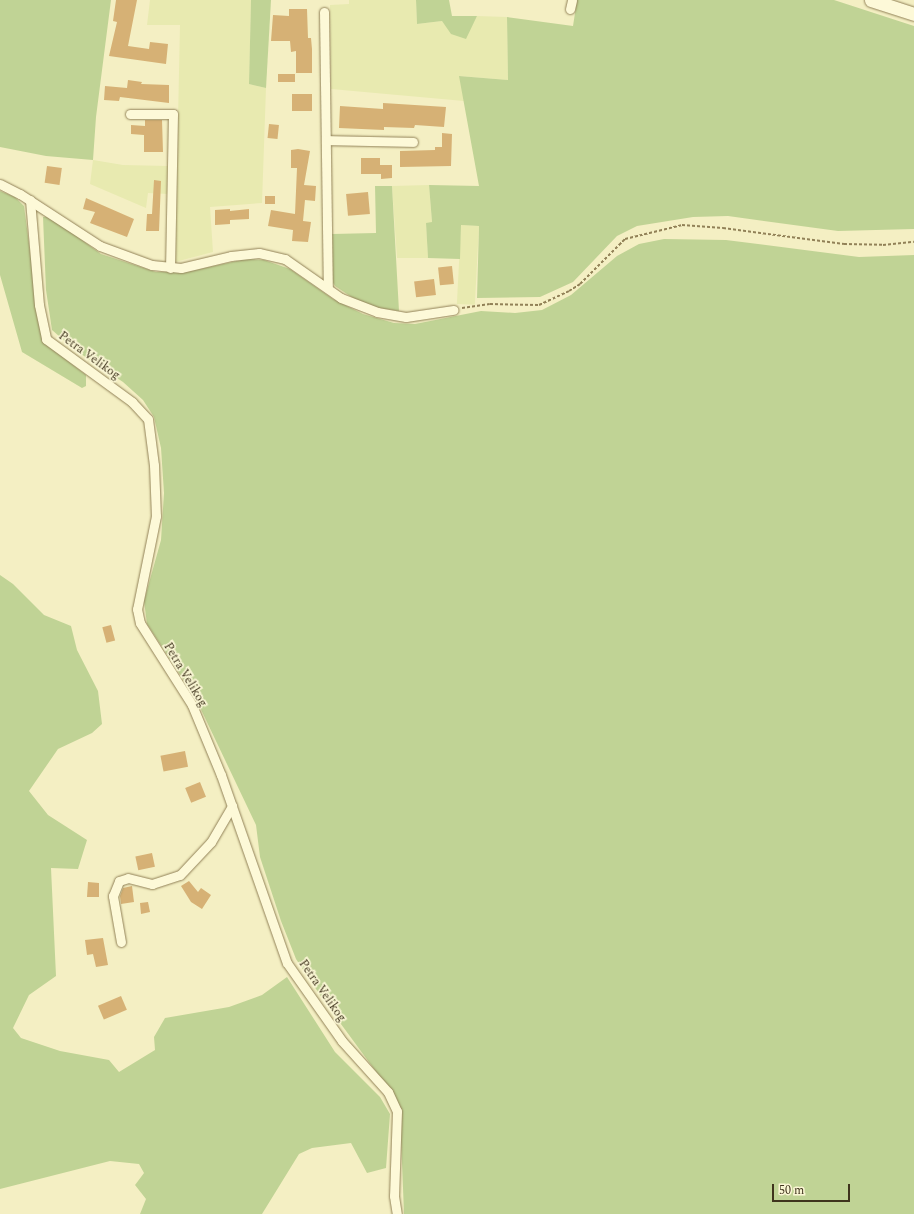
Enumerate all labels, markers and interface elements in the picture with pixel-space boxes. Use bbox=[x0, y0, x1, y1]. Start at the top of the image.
street label: Petra Velikog bbox=[56, 329, 122, 383]
street label: Petra Velikog bbox=[160, 640, 210, 710]
street label: Petra Velikog bbox=[295, 957, 349, 1025]
scale bar bbox=[774, 1176, 852, 1202]
text: 50 m bbox=[779, 1181, 804, 1200]

